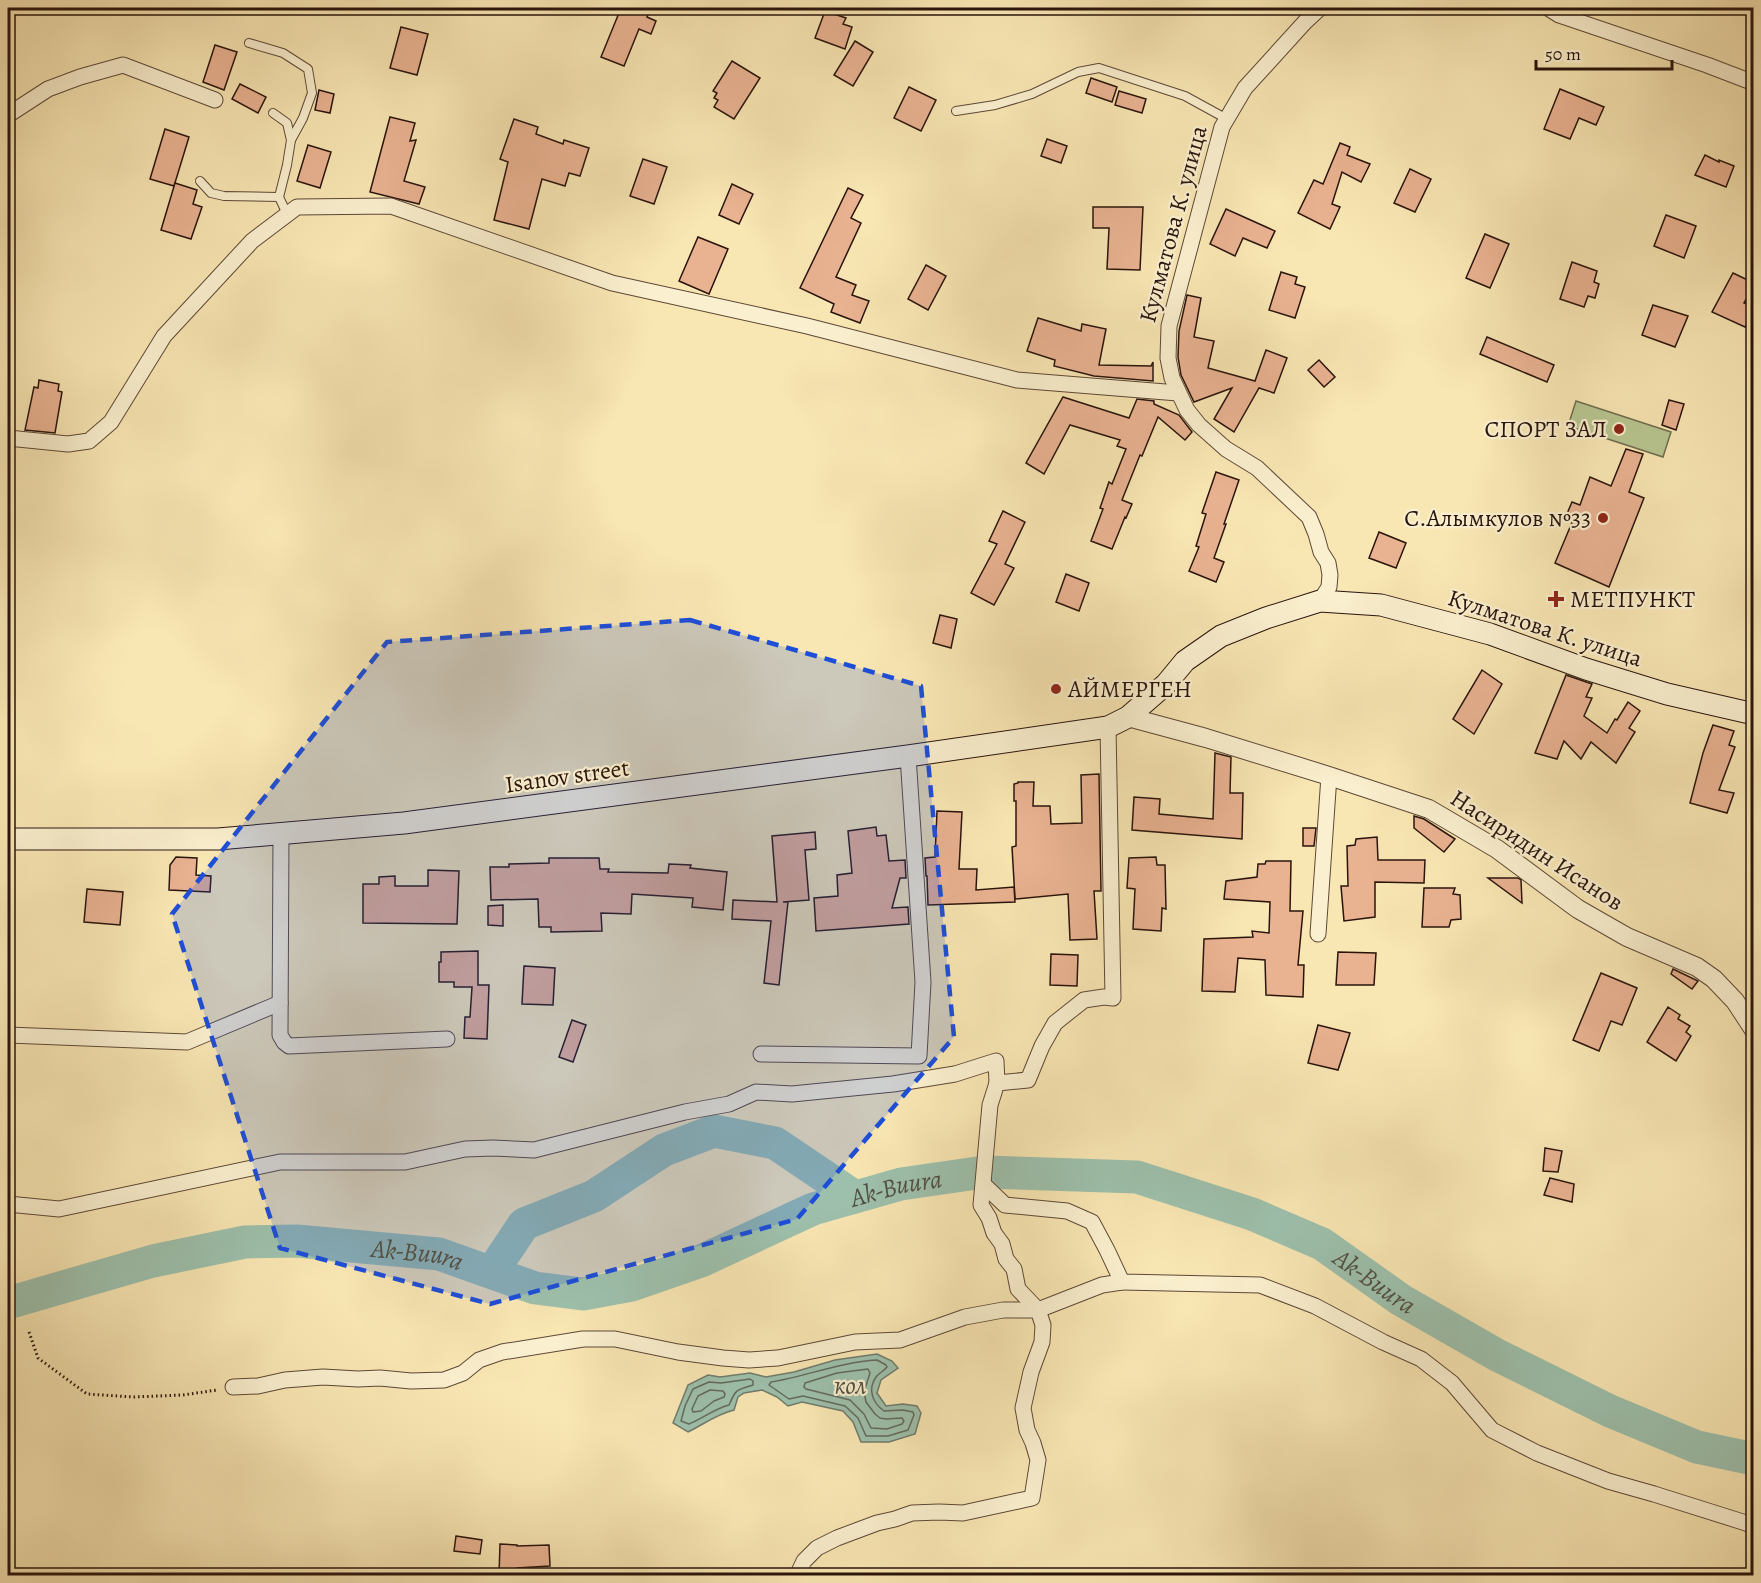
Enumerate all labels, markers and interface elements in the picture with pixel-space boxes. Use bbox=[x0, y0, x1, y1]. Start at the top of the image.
scale bar bbox=[1536, 33, 1672, 71]
text: 50 m bbox=[1545, 42, 1581, 66]
street label: Кулматова К. улица bbox=[1131, 122, 1215, 326]
place label: СПОРТ ЗАЛ bbox=[1484, 413, 1607, 445]
marker: СПОРТ ЗАЛ bbox=[1612, 422, 1626, 436]
place label: С.Алымкулов №33 bbox=[1404, 502, 1591, 534]
marker: С.Алымкулов №33 bbox=[1596, 511, 1610, 525]
street label: Кулматова К. улица bbox=[1444, 581, 1646, 675]
place label: МЕТПУНКТ bbox=[1570, 583, 1695, 615]
marker: МЕТПУНКТ bbox=[1547, 590, 1565, 608]
place label: АЙМЕРГЕН bbox=[1067, 673, 1192, 705]
marker: АЙМЕРГЕН bbox=[1049, 682, 1063, 696]
street label: Isanov street bbox=[503, 751, 631, 801]
street label: Насиридин Исанов bbox=[1444, 782, 1630, 918]
water label: Ak-Buura bbox=[844, 1161, 944, 1216]
water label: Ak-Buura bbox=[368, 1231, 468, 1279]
water label: Ak-Buura bbox=[1325, 1239, 1422, 1323]
water label: кол bbox=[834, 1368, 867, 1403]

